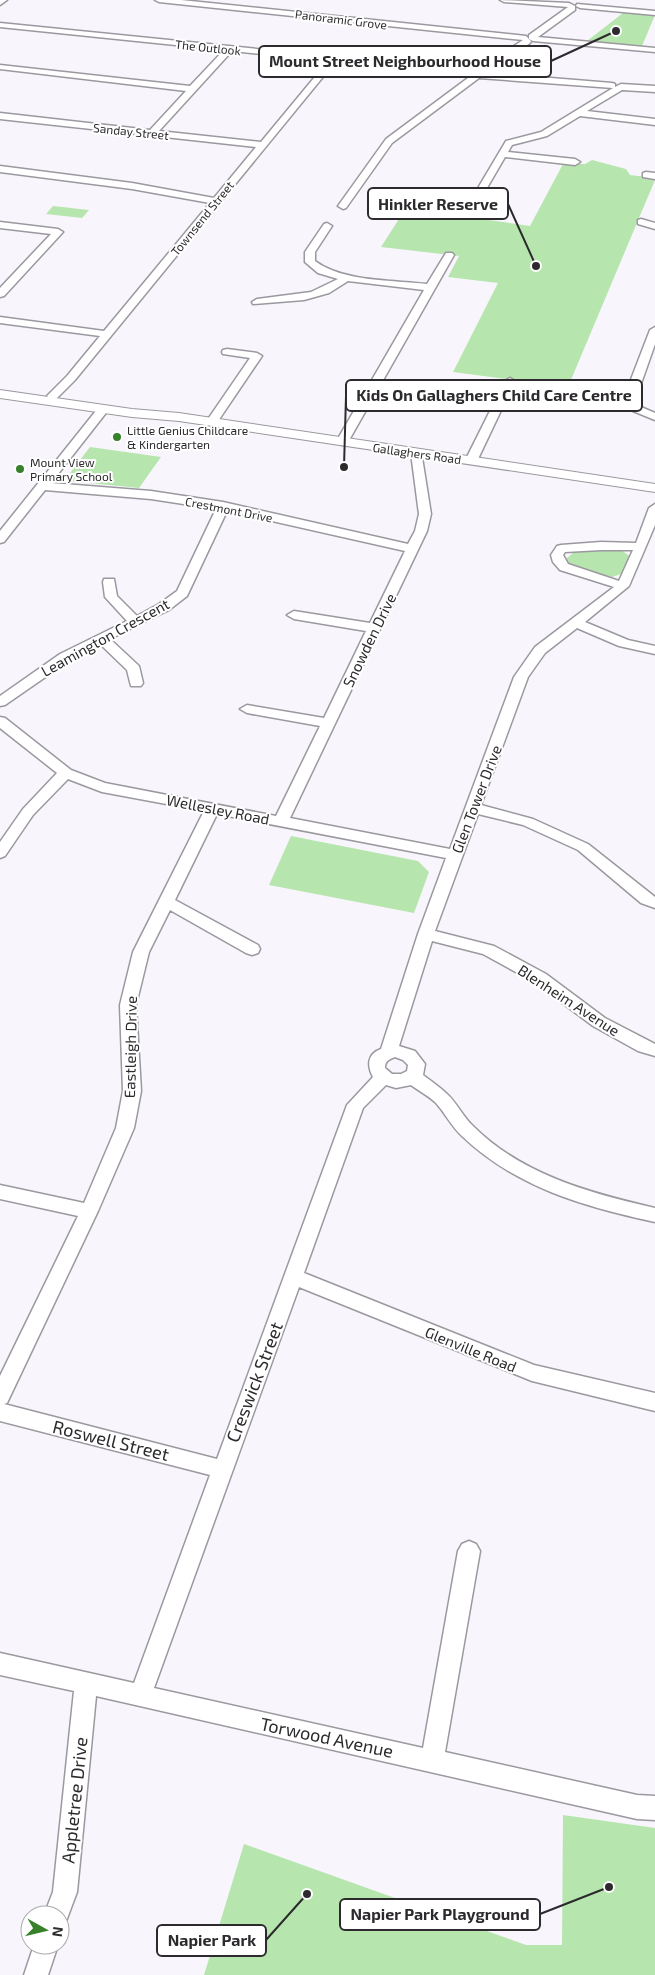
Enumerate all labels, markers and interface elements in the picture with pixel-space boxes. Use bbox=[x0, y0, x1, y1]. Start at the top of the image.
street label: Panoramic Grove bbox=[294, 6, 388, 32]
street label: The Outlook bbox=[175, 37, 241, 57]
callout: Mount Street Neighbourhood House bbox=[259, 46, 551, 77]
text: Mount Street Neighbourhood House bbox=[269, 51, 541, 70]
street label: Sanday Street bbox=[93, 120, 170, 142]
street label: Townsend Street bbox=[168, 178, 237, 258]
callout: Hinkler Reserve bbox=[368, 188, 508, 219]
text: Hinkler Reserve bbox=[378, 194, 498, 213]
callout: Kids On Gallaghers Child Care Centre bbox=[346, 380, 642, 411]
text: Kids On Gallaghers Child Care Centre bbox=[356, 385, 632, 404]
place label: Little Genius Childcare & Kindergarten bbox=[127, 423, 248, 451]
marker: Little Genius Childcare & Kindergarten bbox=[111, 431, 123, 443]
street label: Gallaghers Road bbox=[372, 440, 462, 466]
place label: Mount View Primary School bbox=[30, 455, 113, 483]
marker: Mount View Primary School bbox=[14, 463, 26, 475]
street label: Crestmont Drive bbox=[184, 494, 274, 524]
street label: Snowden Drive bbox=[338, 590, 400, 690]
street label: Leamington Crescent bbox=[38, 594, 173, 680]
street label: Glen Tower Drive bbox=[447, 742, 505, 856]
street label: Wellesley Road bbox=[165, 790, 271, 828]
street label: Blenheim Avenue bbox=[515, 960, 623, 1040]
street label: Eastleigh Drive bbox=[120, 996, 140, 1098]
street label: Creswick Street bbox=[221, 1319, 287, 1445]
street label: Glenville Road bbox=[423, 1322, 519, 1376]
street label: Roswell Street bbox=[51, 1415, 172, 1465]
street label: Torwood Avenue bbox=[259, 1712, 395, 1762]
street label: Appletree Drive bbox=[56, 1736, 92, 1864]
callout: Napier Park Playground bbox=[340, 1899, 540, 1930]
text: Napier Park Playground bbox=[350, 1904, 530, 1924]
north arrow bbox=[20, 1905, 70, 1955]
callout: Napier Park bbox=[157, 1925, 266, 1956]
text: N bbox=[49, 1926, 67, 1938]
text: Napier Park bbox=[168, 1930, 256, 1949]

